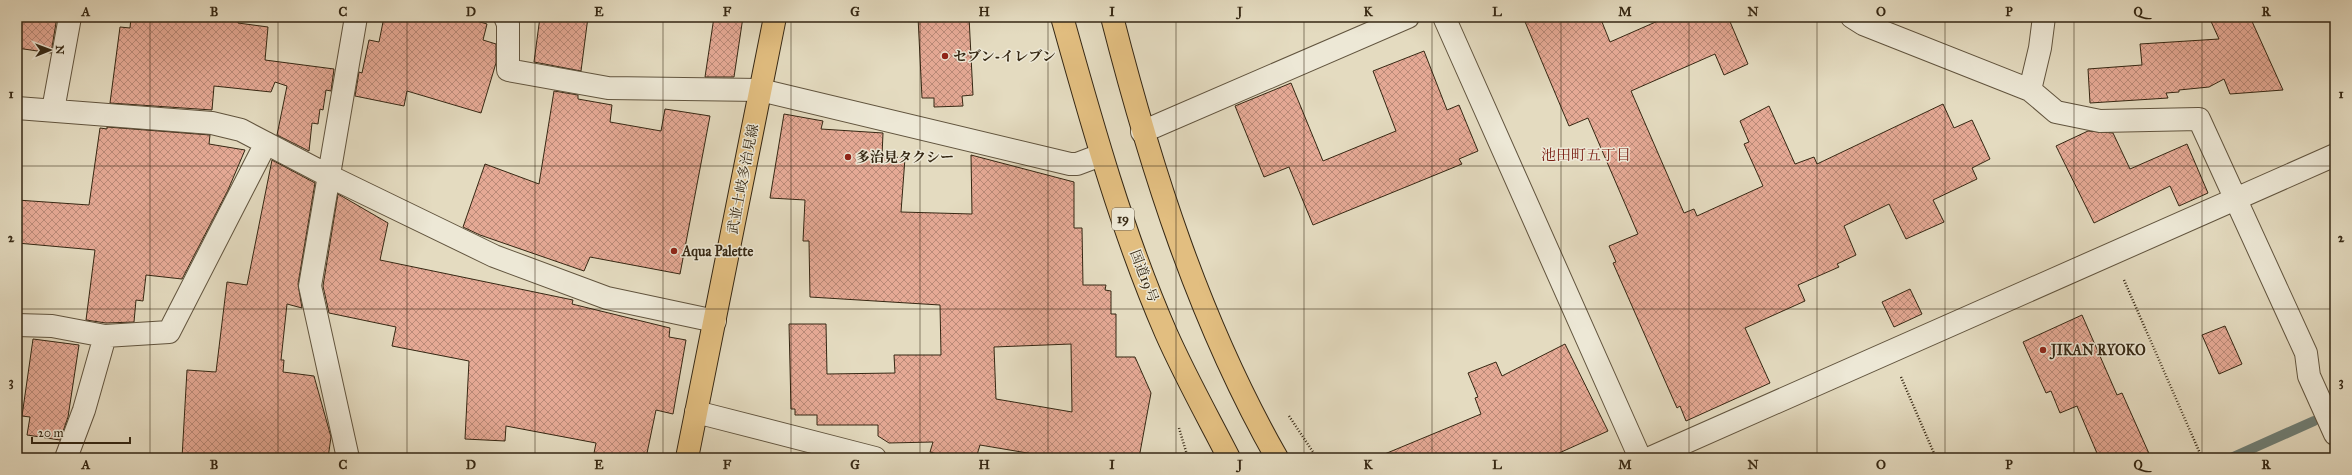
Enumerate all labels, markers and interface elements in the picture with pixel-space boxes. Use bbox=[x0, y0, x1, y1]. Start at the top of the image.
text: A bbox=[81, 4, 91, 20]
text: B bbox=[210, 4, 219, 20]
text: C bbox=[339, 4, 348, 20]
text: D bbox=[466, 4, 476, 20]
text: E bbox=[594, 4, 604, 20]
text: F bbox=[723, 4, 732, 20]
text: G bbox=[850, 4, 860, 20]
text: H bbox=[978, 4, 990, 20]
text: I bbox=[1109, 4, 1115, 20]
text: J bbox=[1235, 4, 1243, 20]
text: K bbox=[1363, 4, 1373, 20]
text: L bbox=[1492, 4, 1502, 20]
text: M bbox=[1618, 4, 1632, 20]
text: N bbox=[1747, 4, 1759, 20]
text: O bbox=[1876, 4, 1886, 20]
text: P bbox=[2005, 4, 2013, 20]
text: Q bbox=[2133, 4, 2152, 20]
text: R bbox=[2261, 4, 2271, 20]
north arrow bbox=[30, 30, 70, 70]
text: N bbox=[53, 45, 66, 55]
place label: セブン-イレブン bbox=[953, 48, 1056, 65]
marker: セブン-イレブン bbox=[940, 51, 950, 61]
text: 1 bbox=[8, 86, 14, 102]
text: 1 bbox=[2338, 86, 2344, 102]
street label: 武並土岐多治見線 bbox=[724, 122, 762, 236]
district label: 池田町五丁目 bbox=[1541, 146, 1631, 164]
place label: 多治見タクシー bbox=[856, 149, 954, 166]
marker: 多治見タクシー bbox=[843, 152, 853, 162]
road number: 19 bbox=[1112, 208, 1134, 230]
text: 2 bbox=[8, 230, 15, 246]
text: 2 bbox=[2338, 230, 2345, 246]
place label: Aqua Palette bbox=[681, 243, 754, 261]
marker: Aqua Palette bbox=[669, 246, 679, 256]
street label: 国道19号 bbox=[1126, 247, 1162, 305]
place label: JIKAN RYOKO bbox=[2049, 342, 2146, 360]
marker: JIKAN RYOKO bbox=[2038, 345, 2048, 355]
text: 3 bbox=[8, 374, 14, 390]
text: 3 bbox=[2338, 374, 2344, 390]
scale bar bbox=[32, 419, 130, 445]
text: 20 m bbox=[38, 426, 64, 440]
text: A bbox=[81, 457, 91, 473]
text: B bbox=[210, 457, 219, 473]
text: C bbox=[339, 457, 348, 473]
text: D bbox=[466, 457, 476, 473]
text: E bbox=[594, 457, 604, 473]
text: F bbox=[723, 457, 732, 473]
text: G bbox=[850, 457, 860, 473]
text: H bbox=[978, 457, 990, 473]
text: I bbox=[1109, 457, 1115, 473]
text: J bbox=[1235, 457, 1243, 473]
text: K bbox=[1363, 457, 1373, 473]
text: L bbox=[1492, 457, 1502, 473]
text: M bbox=[1618, 457, 1632, 473]
text: N bbox=[1747, 457, 1759, 473]
text: O bbox=[1876, 457, 1886, 473]
text: P bbox=[2005, 457, 2013, 473]
text: Q bbox=[2133, 457, 2152, 473]
text: R bbox=[2261, 457, 2271, 473]

